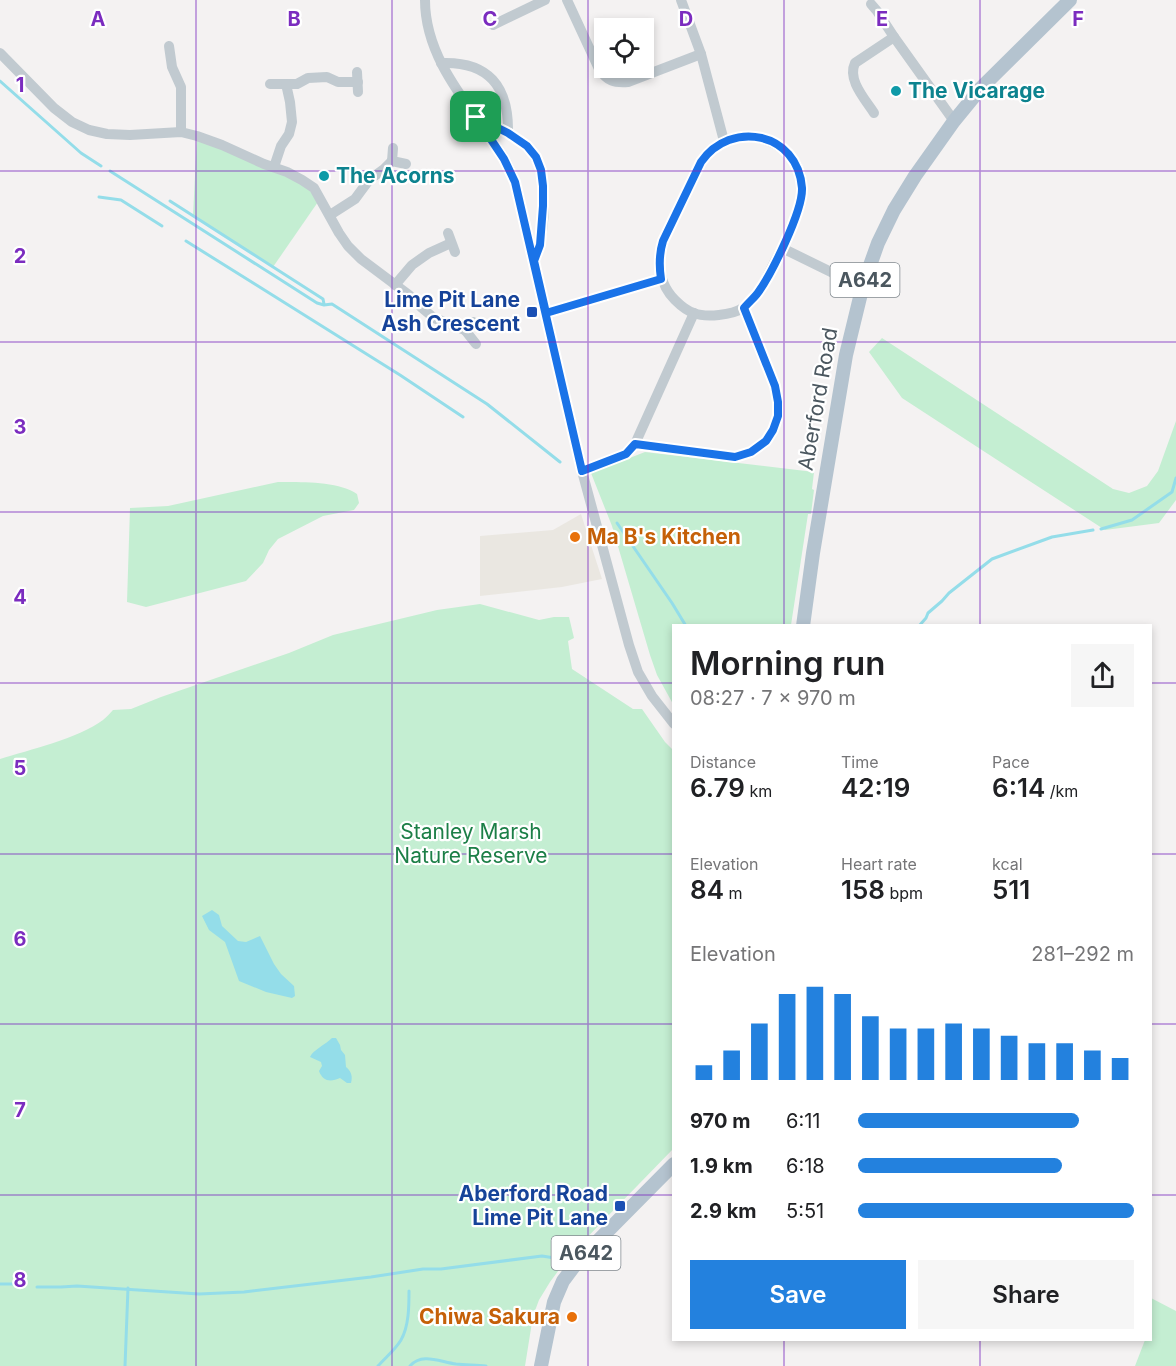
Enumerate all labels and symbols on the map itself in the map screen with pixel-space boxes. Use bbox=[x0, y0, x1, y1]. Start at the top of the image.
text: A bbox=[91, 7, 106, 31]
text: B bbox=[287, 7, 301, 31]
text: C bbox=[483, 7, 497, 31]
text: D bbox=[679, 7, 693, 31]
text: E bbox=[876, 7, 888, 31]
text: F bbox=[1072, 7, 1084, 31]
text: 1 bbox=[16, 73, 24, 97]
place label: The Vicarage bbox=[908, 78, 1045, 103]
marker: The Vicarage bbox=[889, 84, 903, 98]
pin bbox=[450, 91, 501, 142]
place label: The Acorns bbox=[336, 163, 455, 188]
marker: The Acorns bbox=[317, 169, 331, 183]
text: 2 bbox=[14, 244, 26, 268]
road number: A642 bbox=[830, 263, 900, 297]
place label: Lime Pit Lane Ash Crescent bbox=[381, 287, 520, 336]
marker: Lime Pit Lane Ash Crescent bbox=[525, 305, 539, 319]
street label: Aberford Road bbox=[793, 326, 842, 472]
text: 3 bbox=[14, 415, 26, 439]
place label: Ma B's Kitchen bbox=[587, 524, 741, 549]
marker: Ma B's Kitchen bbox=[568, 530, 582, 544]
text: 4 bbox=[13, 585, 27, 609]
text: 5 bbox=[14, 756, 26, 780]
park label: Stanley Marsh Nature Reserve bbox=[394, 819, 548, 868]
text: 6 bbox=[14, 927, 27, 951]
text: 7 bbox=[14, 1098, 26, 1122]
place label: Aberford Road Lime Pit Lane bbox=[459, 1181, 608, 1230]
marker: Aberford Road Lime Pit Lane bbox=[613, 1199, 627, 1213]
road number: A642 bbox=[552, 1236, 620, 1270]
text: 8 bbox=[13, 1268, 27, 1292]
place label: Chiwa Sakura bbox=[419, 1304, 560, 1329]
marker: Chiwa Sakura bbox=[565, 1310, 579, 1324]

